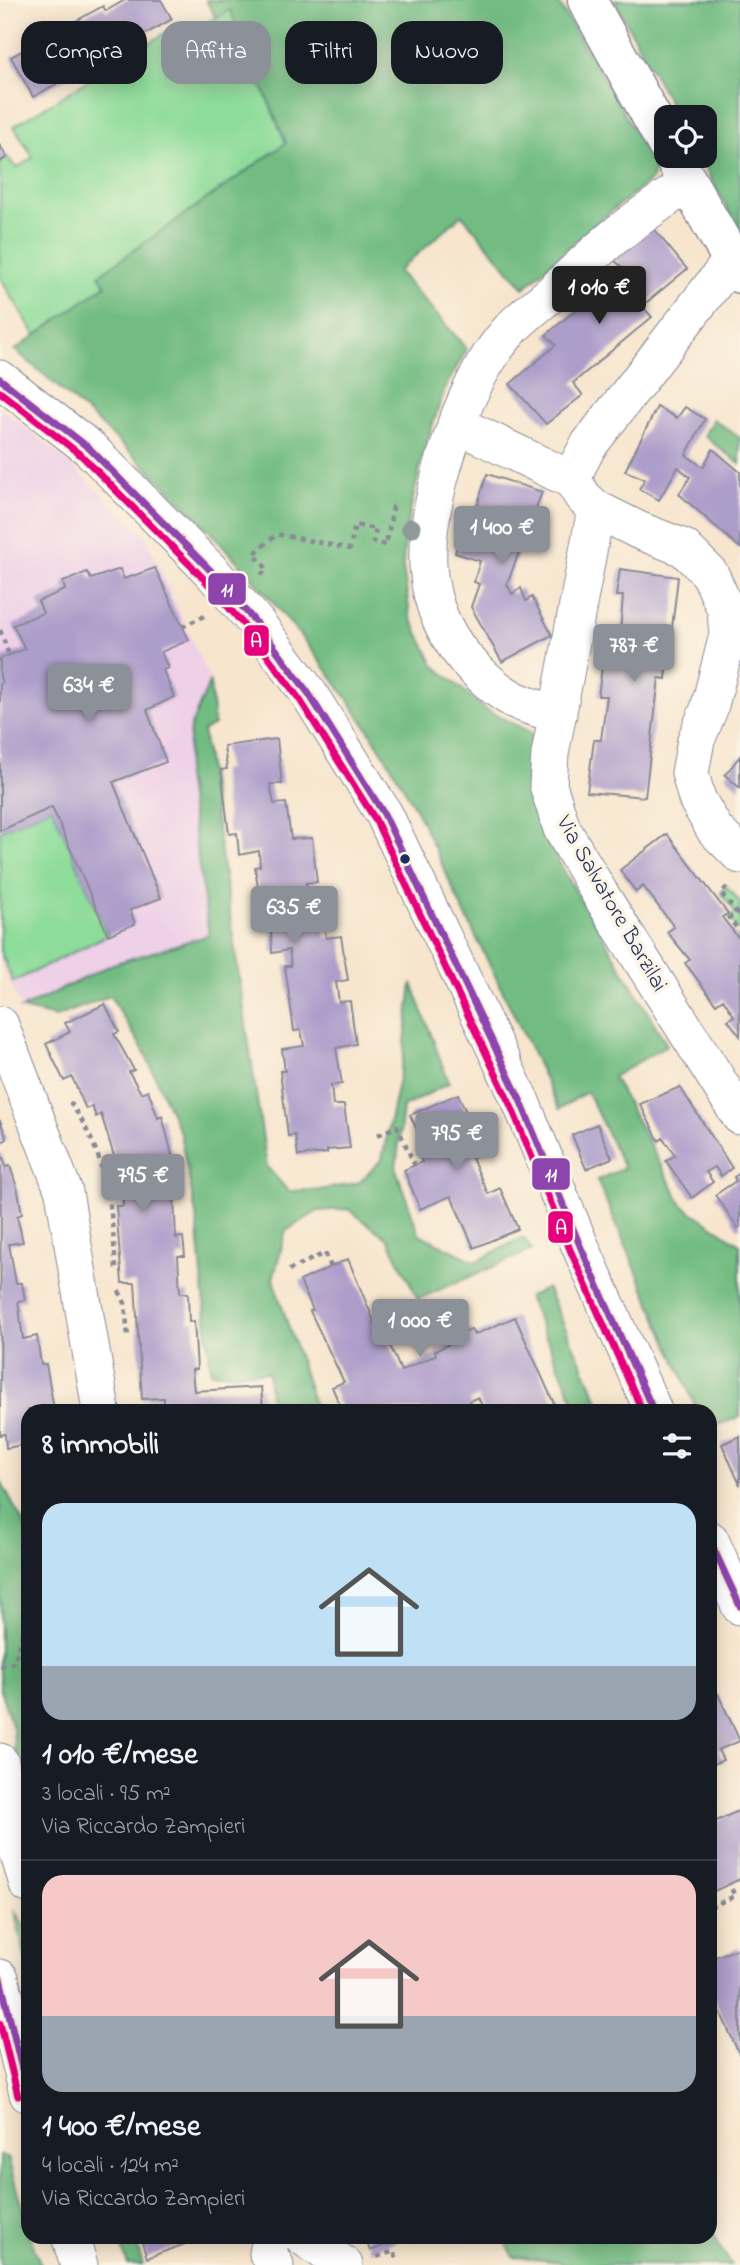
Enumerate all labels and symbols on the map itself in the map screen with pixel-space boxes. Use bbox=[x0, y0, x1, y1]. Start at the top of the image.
pin: 1 010 € bbox=[534, 266, 664, 326]
pin: 1 400 € bbox=[437, 506, 567, 566]
line badge: 11 bbox=[207, 572, 247, 606]
text: 11 bbox=[221, 578, 233, 605]
line badge: A bbox=[243, 624, 270, 657]
pin: 787 € bbox=[585, 624, 683, 684]
text: A bbox=[250, 629, 262, 656]
pin: 634 € bbox=[40, 664, 138, 724]
street label: Via Salvatore Barzilai bbox=[547, 809, 675, 998]
unlabelled marker bbox=[398, 852, 412, 866]
pin: 635 € bbox=[245, 886, 343, 946]
pin: 795 € bbox=[408, 1112, 506, 1172]
pin: 795 € bbox=[94, 1154, 192, 1214]
line badge: 11 bbox=[531, 1157, 571, 1191]
text: 11 bbox=[545, 1163, 557, 1190]
line badge: A bbox=[547, 1210, 574, 1244]
text: A bbox=[555, 1216, 567, 1243]
pin: 1 000 € bbox=[355, 1300, 485, 1359]

